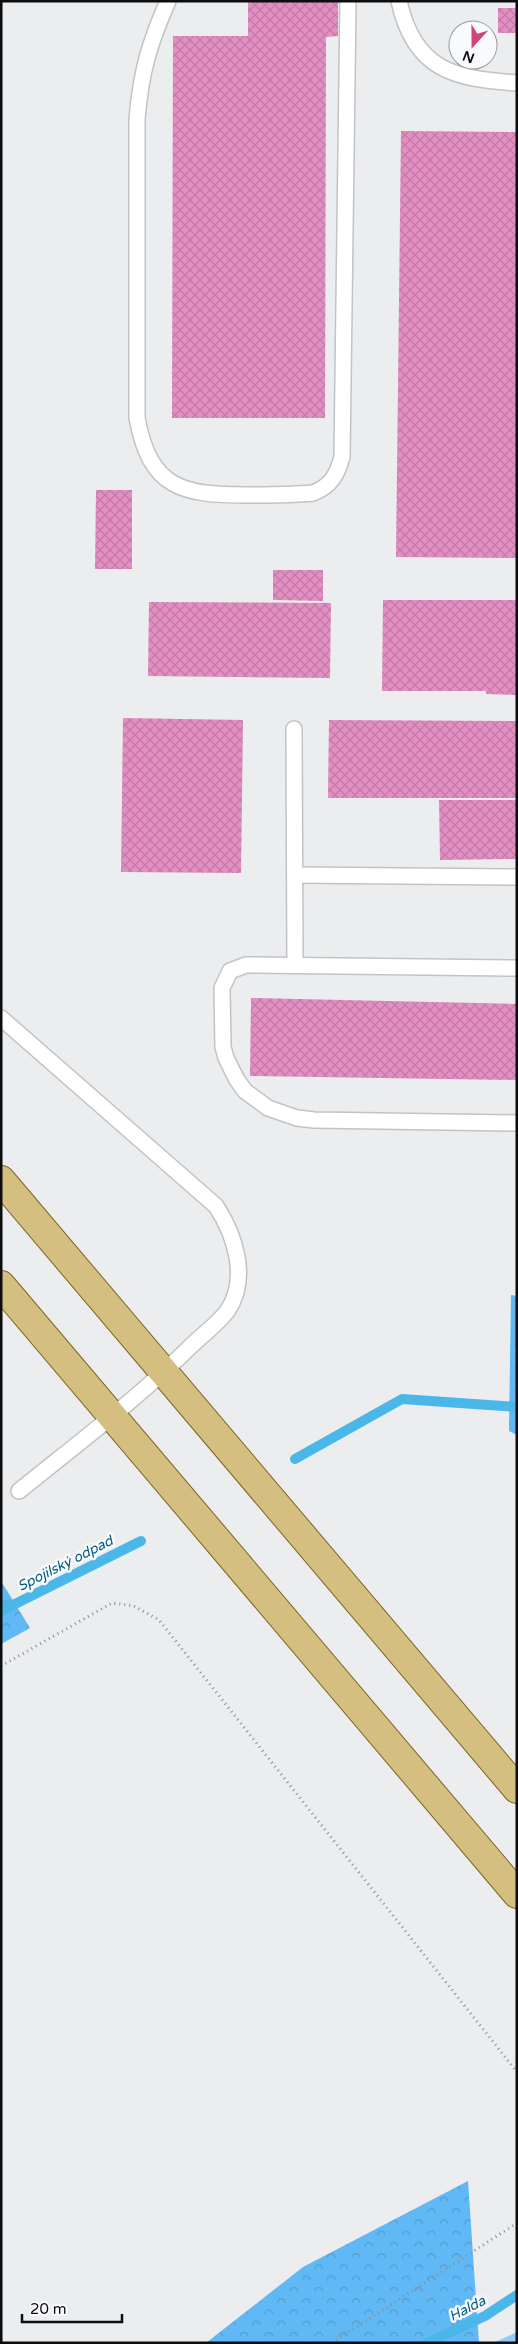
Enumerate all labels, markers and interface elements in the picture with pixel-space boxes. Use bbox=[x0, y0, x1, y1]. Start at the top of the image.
north arrow bbox=[448, 20, 498, 70]
text: N bbox=[460, 47, 477, 67]
water label: Spojilský odpad bbox=[15, 1531, 118, 1595]
scale bar bbox=[22, 2292, 122, 2324]
water label: Halda bbox=[446, 2292, 489, 2325]
text: 20 m bbox=[30, 2300, 67, 2318]

